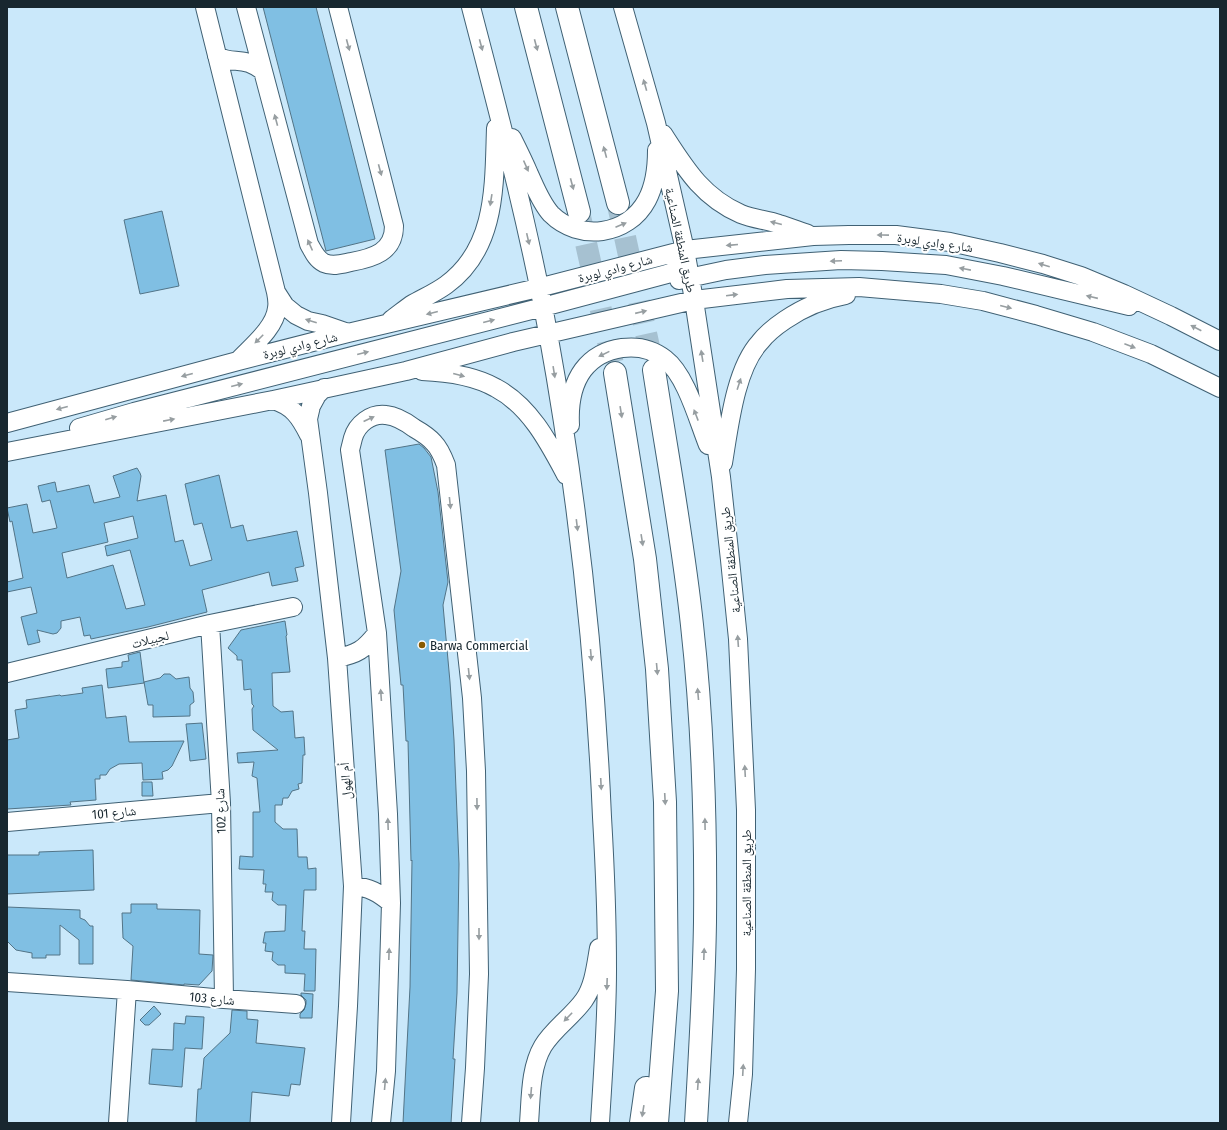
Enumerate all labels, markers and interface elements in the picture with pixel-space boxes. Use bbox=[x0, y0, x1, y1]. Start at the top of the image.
one-way arrow bbox=[345, 38, 351, 51]
one-way arrow bbox=[478, 39, 484, 51]
one-way arrow bbox=[533, 39, 539, 51]
one-way arrow bbox=[642, 79, 648, 92]
one-way arrow bbox=[273, 114, 279, 126]
one-way arrow bbox=[601, 146, 607, 158]
one-way arrow bbox=[523, 160, 529, 172]
one-way arrow bbox=[378, 164, 384, 177]
one-way arrow bbox=[569, 178, 575, 190]
street label: طريق المنطقة الصناعية bbox=[661, 186, 699, 294]
one-way arrow bbox=[488, 194, 494, 206]
one-way arrow bbox=[770, 220, 782, 226]
one-way arrow bbox=[615, 222, 627, 228]
street label: شارع وادي لوبرة bbox=[896, 230, 974, 259]
one-way arrow bbox=[876, 232, 889, 238]
one-way arrow bbox=[526, 233, 532, 245]
one-way arrow bbox=[307, 239, 314, 251]
one-way arrow bbox=[726, 241, 738, 248]
street label: شارع وادي لوبرة bbox=[576, 251, 655, 289]
one-way arrow bbox=[830, 257, 842, 264]
one-way arrow bbox=[1038, 262, 1050, 268]
one-way arrow bbox=[959, 266, 971, 272]
one-way arrow bbox=[726, 292, 738, 298]
one-way arrow bbox=[1086, 293, 1098, 299]
one-way arrow bbox=[1000, 304, 1012, 310]
one-way arrow bbox=[634, 309, 647, 315]
one-way arrow bbox=[426, 311, 439, 317]
one-way arrow bbox=[304, 318, 316, 324]
one-way arrow bbox=[483, 318, 495, 324]
one-way arrow bbox=[1190, 325, 1201, 331]
street label: شارع وادي لوبرة bbox=[261, 329, 340, 365]
one-way arrow bbox=[254, 334, 264, 344]
one-way arrow bbox=[1125, 343, 1137, 349]
one-way arrow bbox=[357, 350, 369, 356]
one-way arrow bbox=[699, 350, 705, 362]
one-way arrow bbox=[598, 351, 610, 357]
one-way arrow bbox=[551, 366, 557, 378]
one-way arrow bbox=[181, 372, 193, 378]
one-way arrow bbox=[453, 372, 465, 378]
one-way arrow bbox=[736, 378, 742, 390]
one-way arrow bbox=[231, 382, 243, 388]
one-way arrow bbox=[55, 406, 68, 412]
one-way arrow bbox=[618, 406, 624, 418]
one-way arrow bbox=[693, 408, 699, 420]
one-way arrow bbox=[105, 415, 117, 421]
one-way arrow bbox=[364, 416, 375, 422]
one-way arrow bbox=[163, 417, 175, 423]
one-way arrow bbox=[447, 497, 454, 509]
street label: طريق المنطقة الصناعية bbox=[717, 506, 745, 614]
one-way arrow bbox=[574, 519, 580, 532]
one-way arrow bbox=[639, 534, 645, 546]
street label: لجبيلات bbox=[130, 628, 170, 652]
one-way arrow bbox=[735, 635, 742, 647]
place label: Barwa Commercial bbox=[430, 638, 529, 653]
marker: Barwa Commercial bbox=[417, 640, 427, 650]
one-way arrow bbox=[588, 649, 595, 661]
one-way arrow bbox=[654, 663, 660, 675]
one-way arrow bbox=[466, 668, 472, 680]
one-way arrow bbox=[694, 688, 701, 700]
one-way arrow bbox=[377, 689, 384, 701]
street label: أم الهول bbox=[337, 762, 355, 800]
one-way arrow bbox=[741, 765, 748, 777]
one-way arrow bbox=[597, 778, 604, 790]
street label: شارع 102 bbox=[212, 788, 231, 834]
one-way arrow bbox=[662, 793, 668, 806]
one-way arrow bbox=[474, 798, 480, 811]
street label: شارع 101 bbox=[91, 803, 137, 824]
one-way arrow bbox=[702, 817, 708, 830]
one-way arrow bbox=[385, 818, 392, 830]
street label: طريق المنطقة الصناعية bbox=[739, 829, 755, 937]
one-way arrow bbox=[476, 928, 482, 941]
one-way arrow bbox=[386, 948, 393, 960]
one-way arrow bbox=[700, 948, 707, 960]
one-way arrow bbox=[604, 978, 610, 991]
street label: شارع 103 bbox=[189, 989, 235, 1010]
one-way arrow bbox=[563, 1012, 573, 1022]
one-way arrow bbox=[739, 1064, 746, 1076]
one-way arrow bbox=[695, 1077, 701, 1090]
one-way arrow bbox=[382, 1078, 388, 1090]
one-way arrow bbox=[528, 1087, 535, 1099]
one-way arrow bbox=[640, 1105, 646, 1117]

